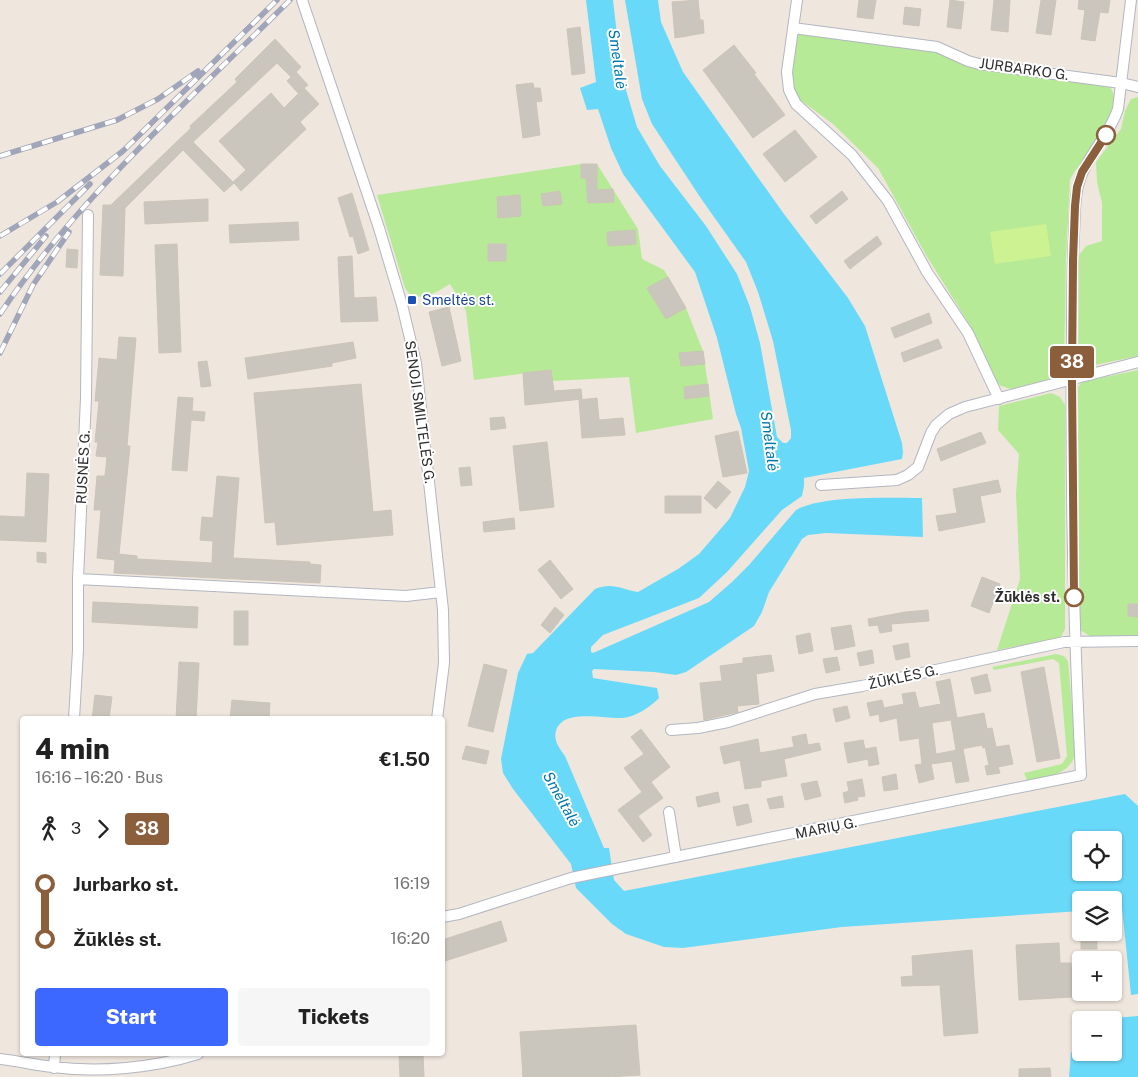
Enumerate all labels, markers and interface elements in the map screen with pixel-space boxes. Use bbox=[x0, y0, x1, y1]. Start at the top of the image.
water label: Smeltalė bbox=[605, 28, 631, 90]
street label: JURBARKO G. bbox=[978, 55, 1070, 83]
unlabelled marker bbox=[1096, 125, 1116, 145]
place label: Smeltės st. bbox=[422, 292, 494, 308]
marker: Smeltės st. bbox=[406, 294, 418, 306]
street label: SENOJI SMILTELĖS G. bbox=[402, 339, 440, 484]
line badge: 38 bbox=[1050, 346, 1094, 378]
text: 38 bbox=[1060, 351, 1084, 372]
water label: Smeltalė bbox=[758, 410, 782, 472]
street label: RUSNĖS G. bbox=[71, 430, 93, 504]
marker: Žūklės st. bbox=[1064, 587, 1084, 607]
place label: Žūklės st. bbox=[995, 588, 1060, 605]
street label: ŽŪKLĖS G. bbox=[866, 660, 940, 692]
text: 4 min bbox=[35, 732, 110, 765]
text: €1.50 bbox=[379, 748, 430, 770]
text: 16:16 – 16:20 · Bus bbox=[35, 768, 163, 787]
water label: Smeltalė bbox=[540, 769, 584, 829]
street label: MARIŲ G. bbox=[794, 814, 858, 842]
icon: walk bbox=[35, 815, 63, 843]
icon: forward bbox=[89, 815, 117, 843]
text: 38 bbox=[135, 818, 159, 839]
text: 3 bbox=[71, 819, 81, 838]
map controls bbox=[1072, 831, 1122, 1061]
button: locate bbox=[1072, 831, 1122, 881]
text: Jurbarko st. bbox=[73, 873, 179, 895]
text: 16:19 bbox=[393, 874, 430, 893]
button: layers bbox=[1072, 891, 1122, 941]
text: Žūklės st. bbox=[73, 928, 162, 950]
text: 16:20 bbox=[390, 929, 430, 948]
button: + bbox=[1072, 951, 1122, 1001]
button: Start bbox=[35, 988, 228, 1046]
button: Tickets bbox=[238, 988, 430, 1046]
button: − bbox=[1072, 1011, 1122, 1061]

